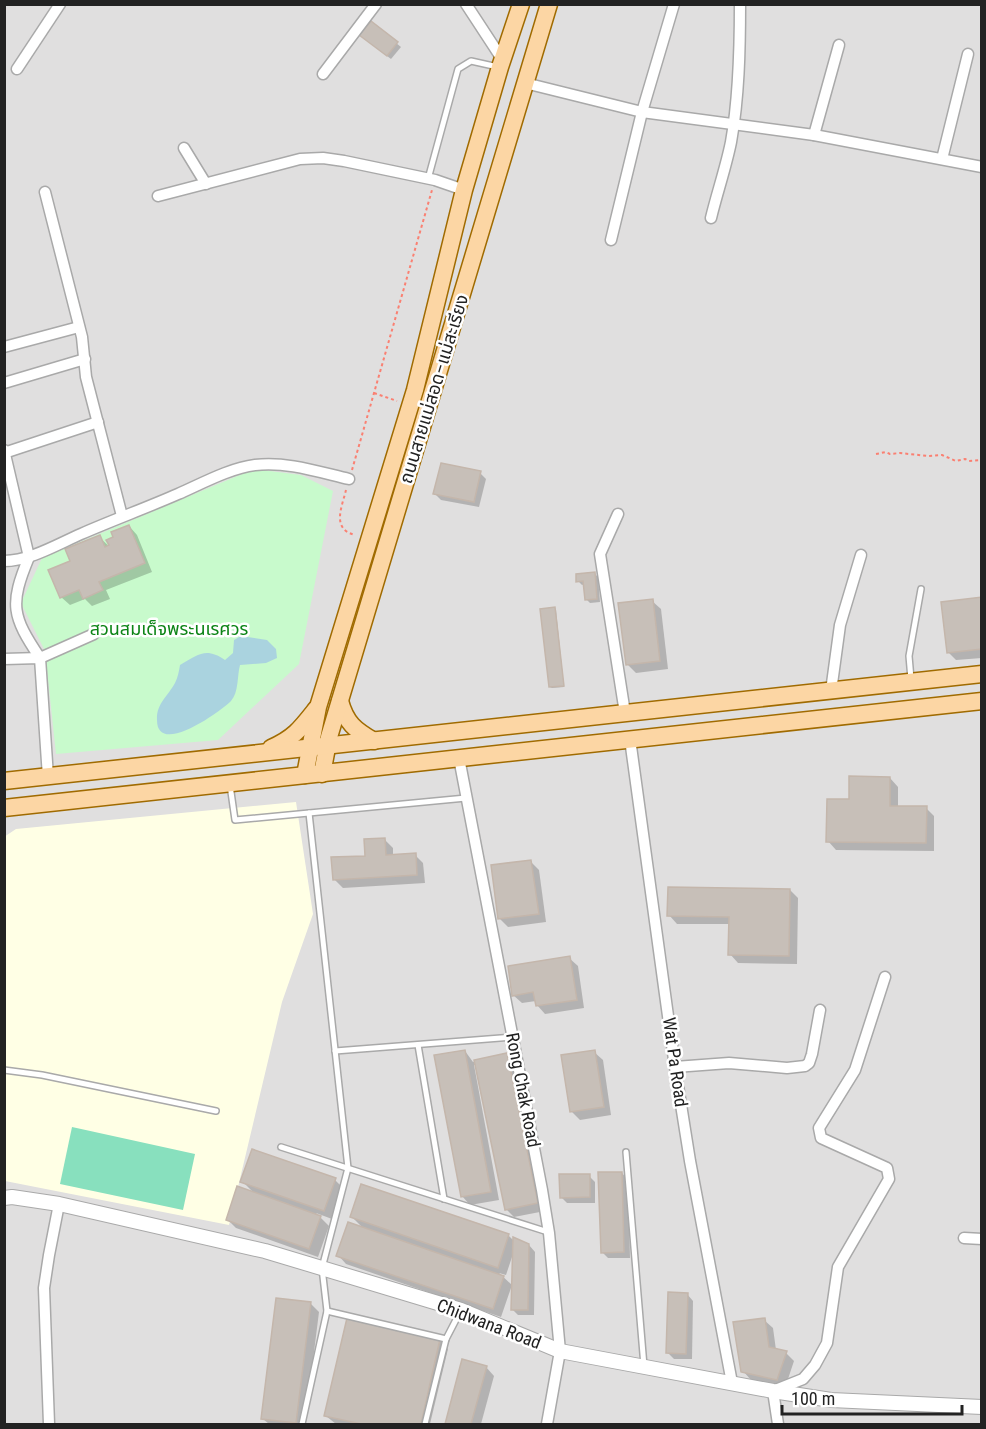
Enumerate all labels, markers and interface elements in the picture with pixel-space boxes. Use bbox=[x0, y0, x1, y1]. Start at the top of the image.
street label: ถนนสายแม่สอด–แม่สะเรียง bbox=[395, 292, 472, 486]
park label: สวนสมเด็จพระนเรศวร bbox=[90, 618, 249, 639]
street label: Wat Pa Road bbox=[659, 1016, 692, 1108]
street label: Rong Chak Road bbox=[502, 1031, 545, 1149]
street label: Chidwana Road bbox=[434, 1294, 544, 1353]
scale bar bbox=[782, 1378, 962, 1416]
text: 100 m bbox=[791, 1388, 835, 1409]

